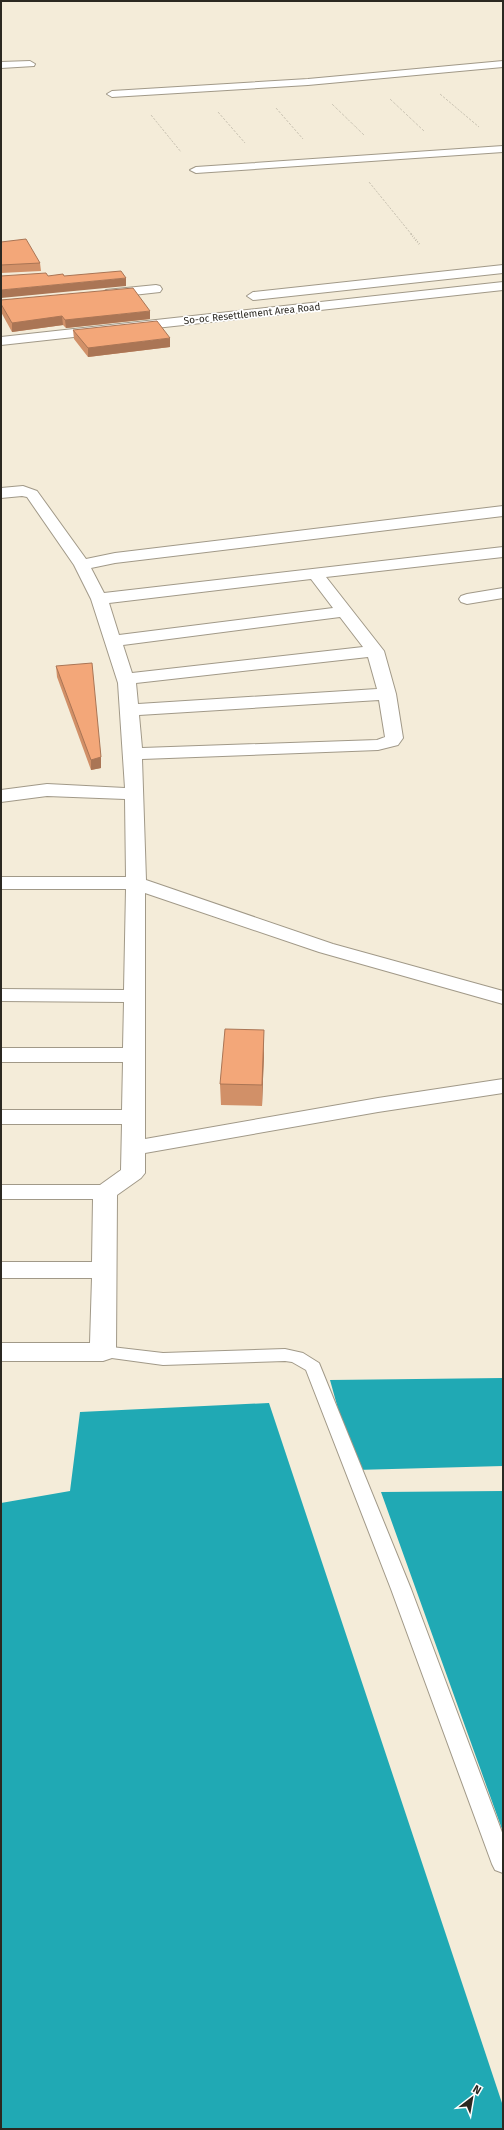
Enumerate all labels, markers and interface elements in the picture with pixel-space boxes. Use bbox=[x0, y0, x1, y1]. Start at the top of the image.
street label: So-oc Resettlement Area Road bbox=[183, 301, 321, 327]
north arrow bbox=[452, 2078, 492, 2118]
text: N bbox=[470, 2082, 483, 2097]

